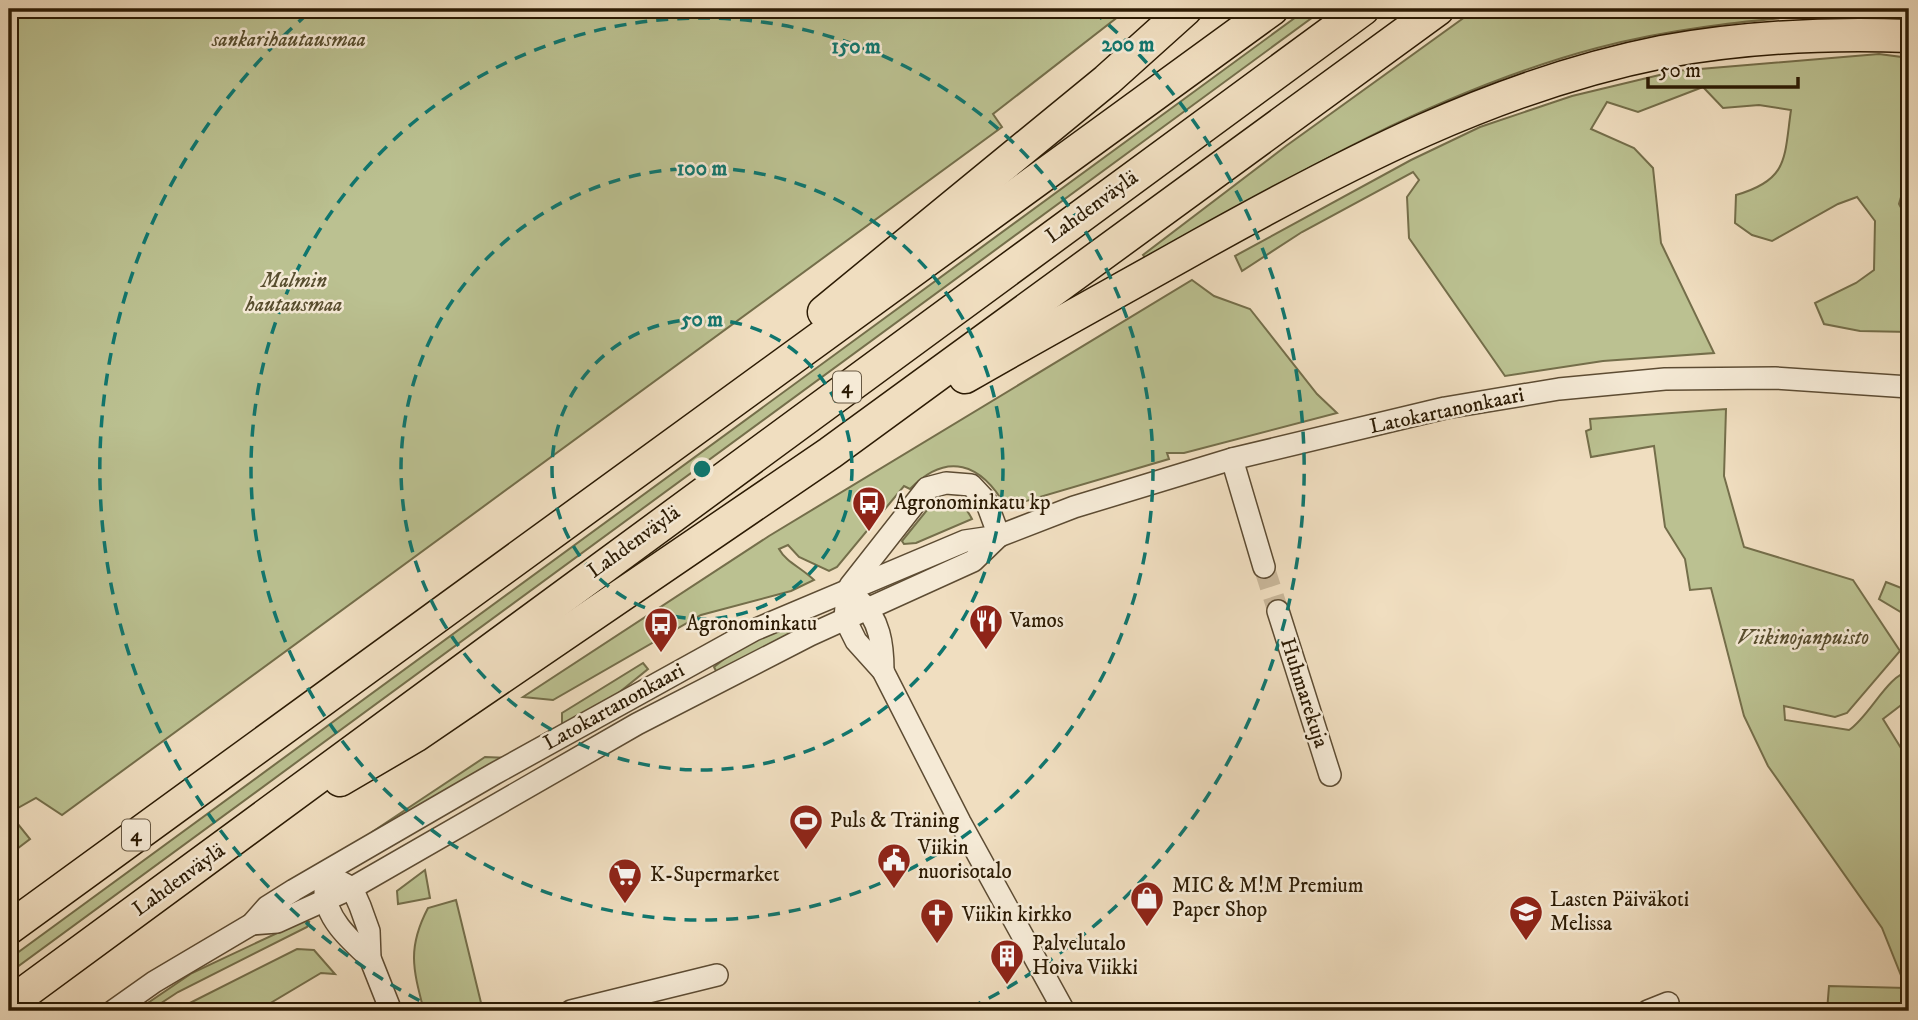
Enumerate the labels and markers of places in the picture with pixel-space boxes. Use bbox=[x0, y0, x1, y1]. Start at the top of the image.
centre of rings bbox=[690, 457, 714, 481]
bus stop icon: Agronominkatu kp bbox=[850, 484, 888, 533]
place label: Agronominkatu kp bbox=[894, 490, 1050, 516]
restaurant icon: Vamos bbox=[967, 602, 1005, 651]
bus stop icon: Agronominkatu bbox=[642, 605, 680, 654]
place label: Vamos bbox=[1009, 608, 1064, 634]
place label: Agronominkatu bbox=[686, 611, 817, 637]
sports icon: Puls & Träning bbox=[787, 802, 825, 851]
place label: Puls & Träning bbox=[830, 808, 960, 834]
place label: Viikin nuorisotalo bbox=[917, 835, 1012, 885]
public building icon: Viikin nuorisotalo bbox=[875, 841, 913, 890]
supermarket icon: K-Supermarket bbox=[606, 856, 644, 905]
place label: K-Supermarket bbox=[650, 862, 780, 888]
place label: MIC & M!M Premium Paper Shop bbox=[1172, 873, 1364, 923]
shop icon: MIC & M!M Premium Paper Shop bbox=[1128, 879, 1166, 928]
place label: Lasten Päiväkoti Melissa bbox=[1550, 887, 1689, 937]
school or university icon: Lasten Päiväkoti Melissa bbox=[1507, 893, 1545, 942]
church icon: Viikin kirkko bbox=[918, 896, 956, 945]
place label: Viikin kirkko bbox=[961, 902, 1072, 928]
place label: Palvelutalo Hoiva Viikki bbox=[1032, 931, 1138, 981]
building icon: Palvelutalo Hoiva Viikki bbox=[988, 937, 1026, 986]

